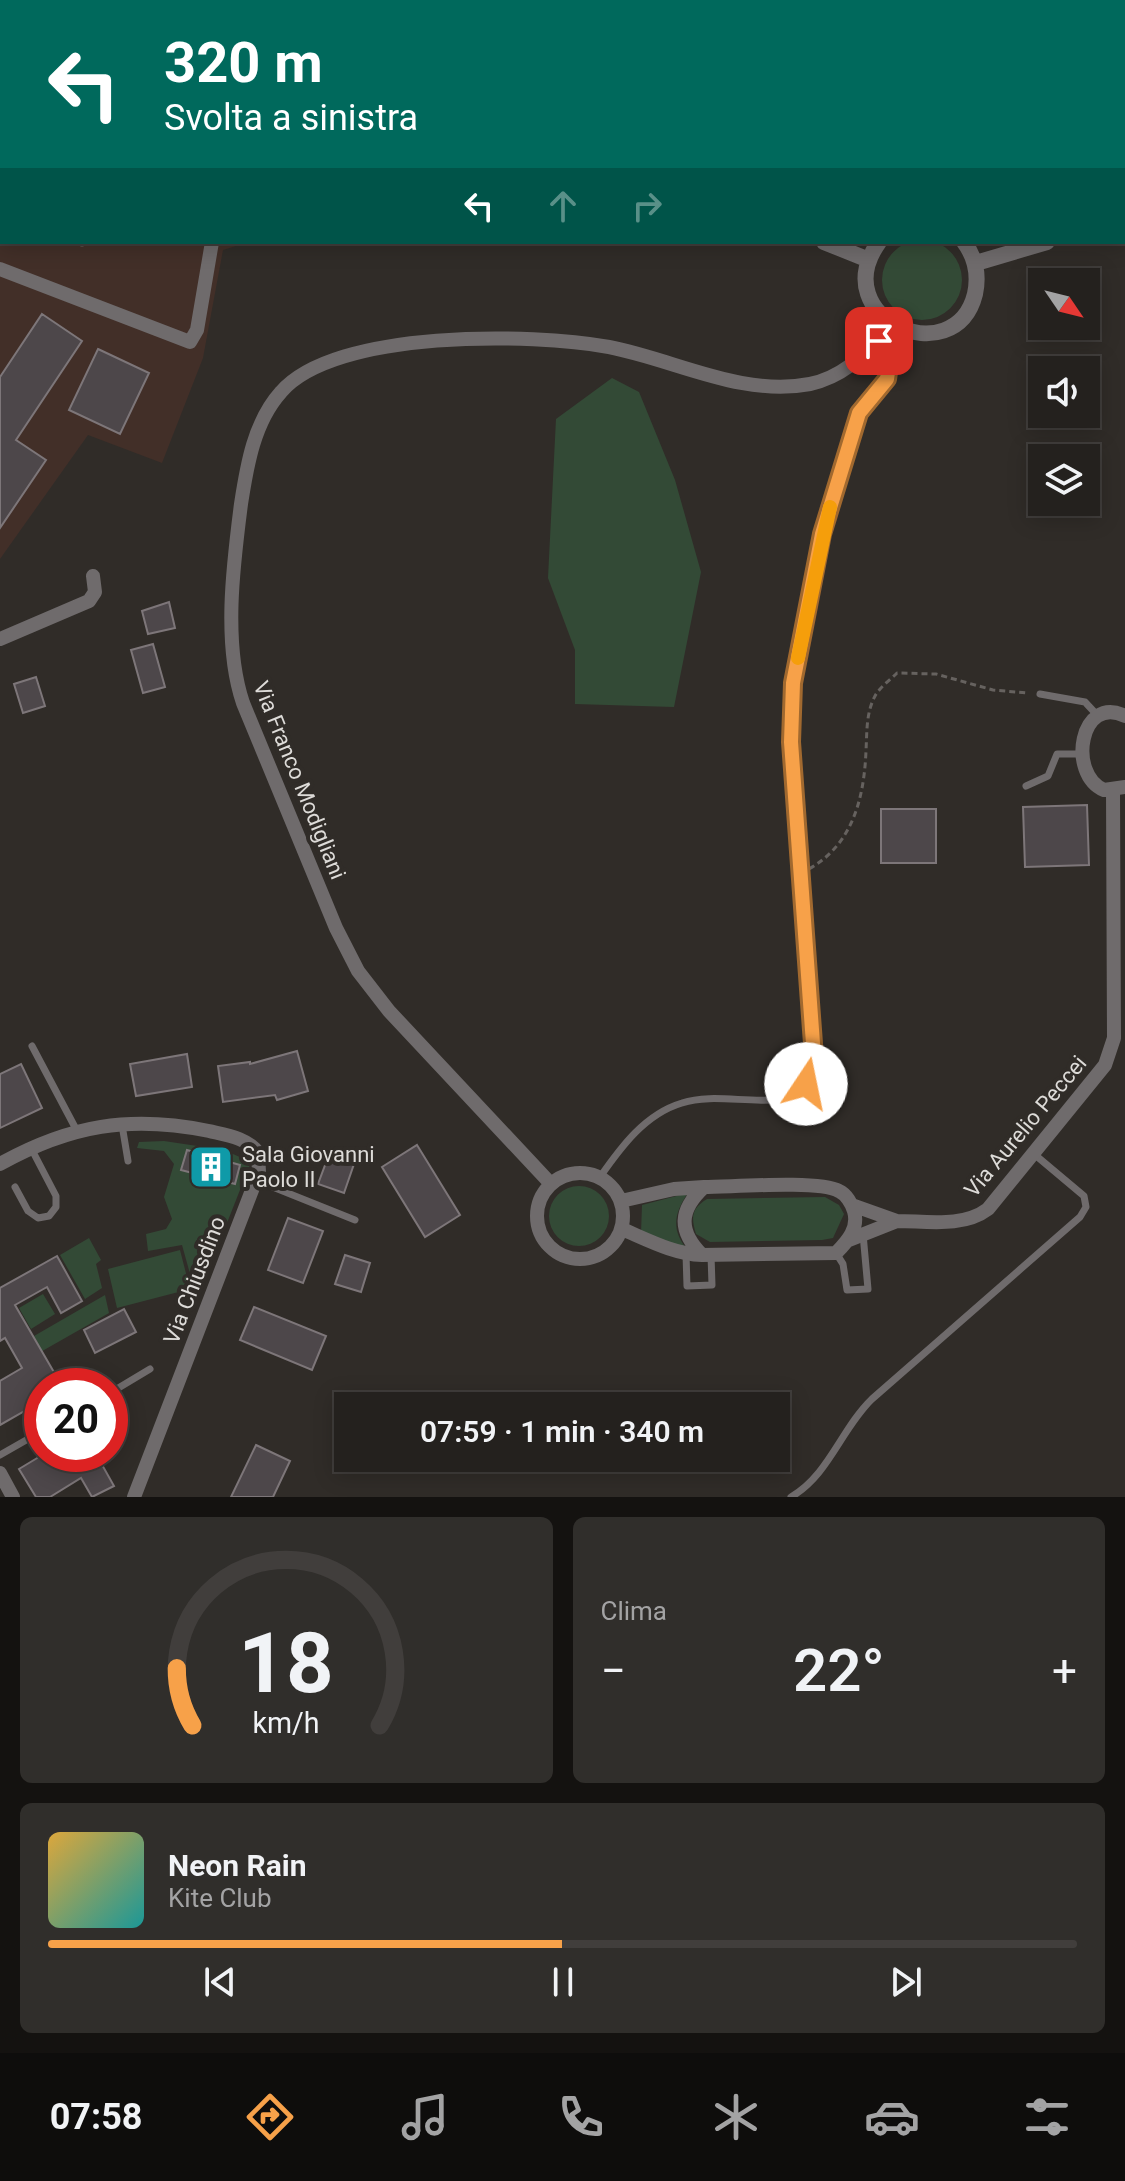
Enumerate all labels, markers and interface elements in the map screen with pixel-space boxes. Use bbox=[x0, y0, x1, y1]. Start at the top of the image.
text: 320 m bbox=[164, 30, 323, 96]
icon: left bbox=[32, 32, 136, 136]
text: Svolta a sinistra bbox=[164, 97, 418, 139]
icon: left bbox=[457, 184, 501, 228]
icon: ahead bbox=[541, 184, 585, 228]
icon: right bbox=[625, 184, 669, 228]
north arrow bbox=[1028, 268, 1100, 340]
map controls bbox=[1028, 268, 1100, 516]
pin bbox=[845, 307, 913, 375]
icon: arrive bbox=[857, 319, 901, 363]
button: sound bbox=[1028, 356, 1100, 428]
button: layers bbox=[1028, 444, 1100, 516]
street label: Via Franco Modigliani bbox=[248, 678, 351, 883]
position arrow bbox=[764, 1042, 848, 1126]
street label: Via Aurelio Peccei bbox=[959, 1051, 1092, 1202]
place label: Sala Giovanni Paolo II bbox=[242, 1142, 375, 1192]
building icon: Sala Giovanni Paolo II bbox=[187, 1143, 235, 1191]
street label: Via Chiusdino bbox=[159, 1213, 230, 1347]
speed limit sign: 20 bbox=[24, 1368, 128, 1472]
text: 07:59 · 1 min · 340 m bbox=[420, 1414, 704, 1449]
text: Clima bbox=[601, 1596, 667, 1626]
text: 18 bbox=[239, 1615, 334, 1712]
text: 22° bbox=[793, 1635, 885, 1706]
text: − bbox=[601, 1645, 626, 1697]
text: + bbox=[1052, 1645, 1077, 1697]
text: km/h bbox=[253, 1706, 320, 1740]
text: Neon Rain bbox=[168, 1848, 307, 1883]
text: Kite Club bbox=[168, 1883, 272, 1913]
icon: previous bbox=[198, 1960, 242, 2004]
icon: pause bbox=[541, 1960, 585, 2004]
icon: next bbox=[884, 1960, 928, 2004]
icon: directions bbox=[242, 2089, 298, 2145]
icon: music bbox=[397, 2089, 453, 2145]
icon: phone bbox=[553, 2089, 609, 2145]
icon: climate bbox=[708, 2089, 764, 2145]
icon: car bbox=[864, 2089, 920, 2145]
icon: filters bbox=[1019, 2089, 1075, 2145]
text: 07:58 bbox=[50, 2096, 142, 2138]

